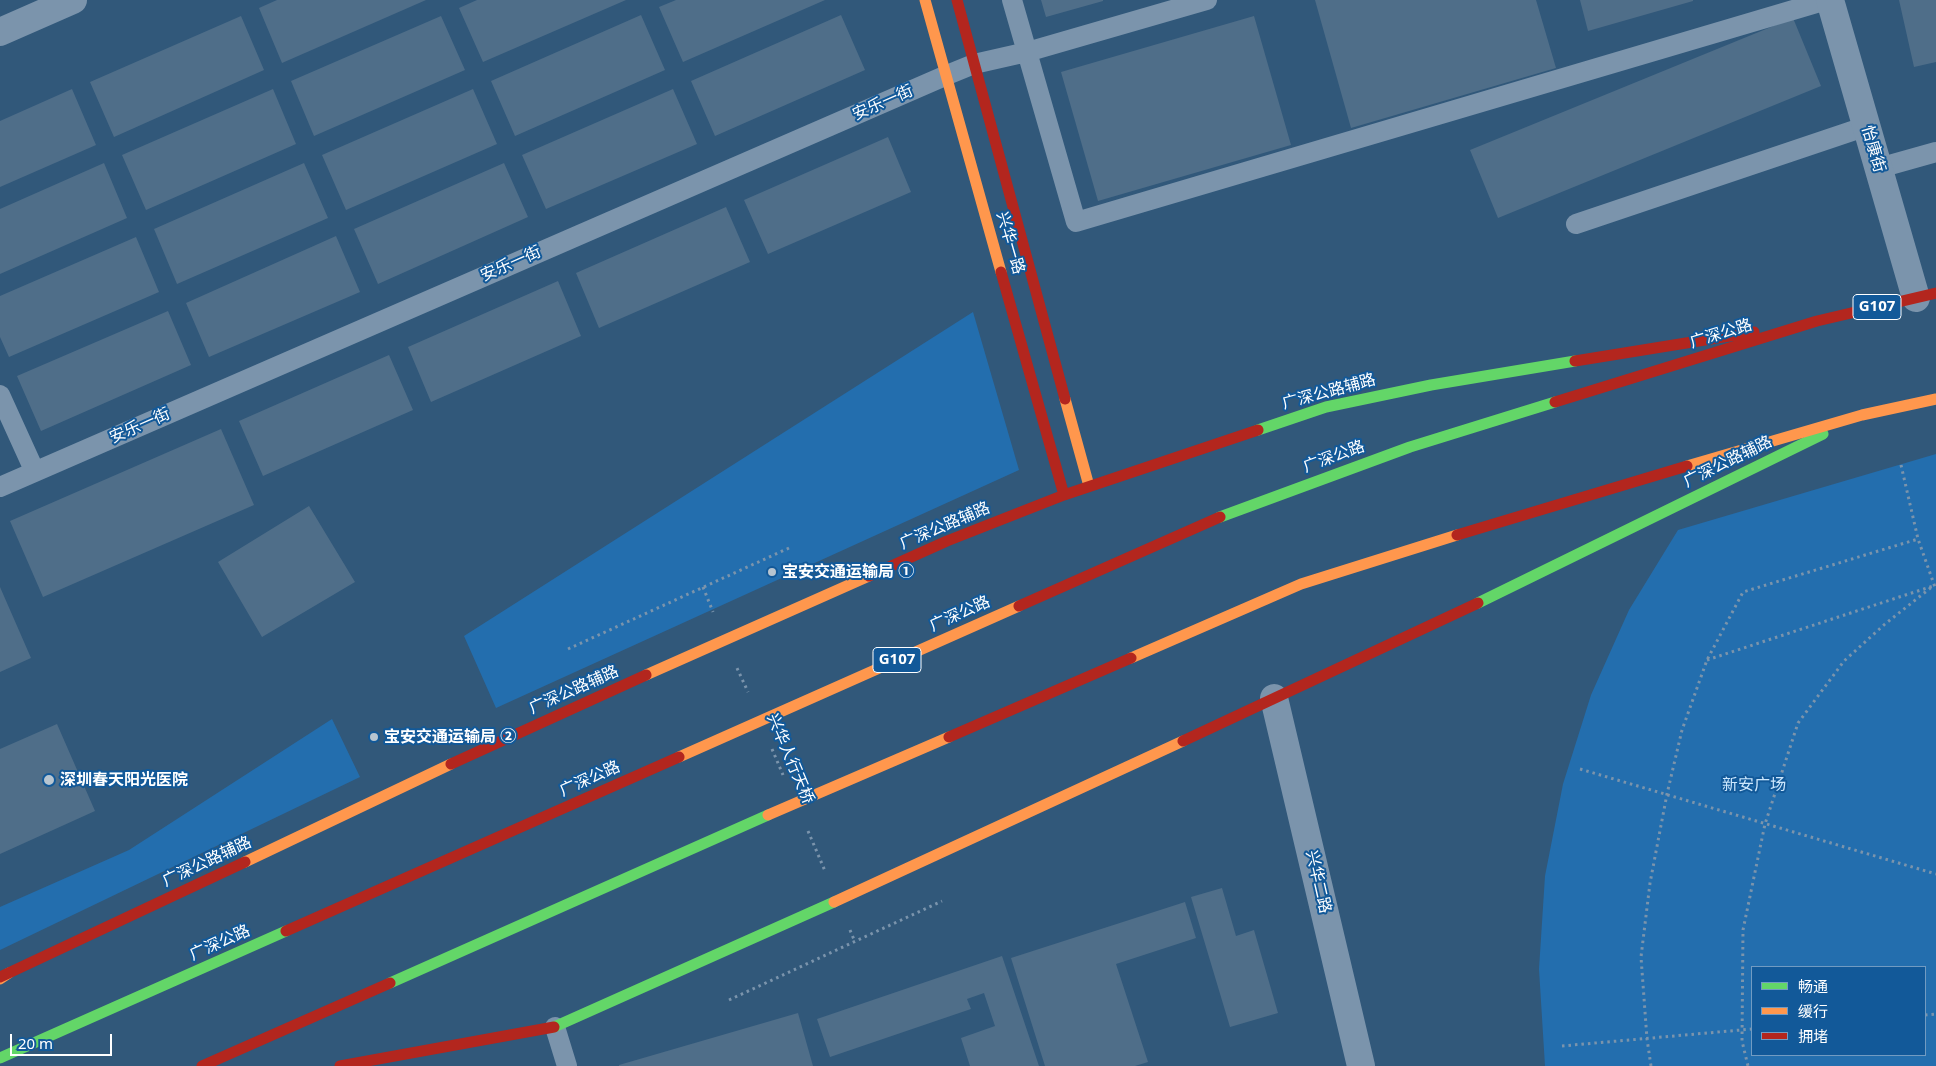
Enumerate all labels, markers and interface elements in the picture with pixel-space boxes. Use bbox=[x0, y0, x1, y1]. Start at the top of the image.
street label: 安乐一街 bbox=[850, 81, 916, 125]
street label: 怡康街 bbox=[1857, 123, 1889, 175]
street label: 兴华一路 bbox=[992, 210, 1028, 276]
street label: 安乐一街 bbox=[478, 242, 544, 286]
road number: G107 bbox=[1853, 294, 1901, 320]
street label: 广深公路 bbox=[1688, 315, 1754, 353]
street label: 广深公路辅路 bbox=[1280, 370, 1378, 414]
street label: 安乐一街 bbox=[107, 404, 173, 448]
street label: 广深公路辅路 bbox=[1681, 432, 1775, 492]
street label: 广深公路 bbox=[1301, 437, 1367, 477]
street label: 广深公路辅路 bbox=[897, 498, 993, 554]
place label: 宝安交通运输局 ① bbox=[782, 562, 914, 582]
marker: 宝安交通运输局 ① bbox=[766, 566, 778, 578]
street label: 广深公路 bbox=[927, 592, 993, 636]
road number: G107 bbox=[873, 648, 921, 672]
street label: 广深公路辅路 bbox=[526, 662, 622, 718]
street label: 兴华人行天桥 bbox=[762, 711, 818, 807]
place label: 宝安交通运输局 ② bbox=[384, 727, 516, 747]
marker: 宝安交通运输局 ② bbox=[368, 731, 380, 743]
street label: 广深公路 bbox=[557, 757, 623, 801]
place label: 深圳春天阳光医院 bbox=[60, 770, 188, 790]
marker: 深圳春天阳光医院 bbox=[42, 773, 56, 787]
park label: 新安广场 bbox=[1722, 775, 1786, 795]
street label: 广深公路辅路 bbox=[159, 833, 255, 891]
street label: 兴华二路 bbox=[1301, 849, 1335, 915]
street label: 广深公路 bbox=[187, 921, 253, 965]
legend bbox=[1751, 966, 1926, 1056]
text: 畅通 bbox=[1798, 976, 1828, 996]
text: 缓行 bbox=[1798, 1001, 1828, 1021]
scale bar bbox=[12, 1024, 115, 1056]
text: 拥堵 bbox=[1798, 1026, 1828, 1046]
text: 20 m bbox=[18, 1033, 53, 1053]

